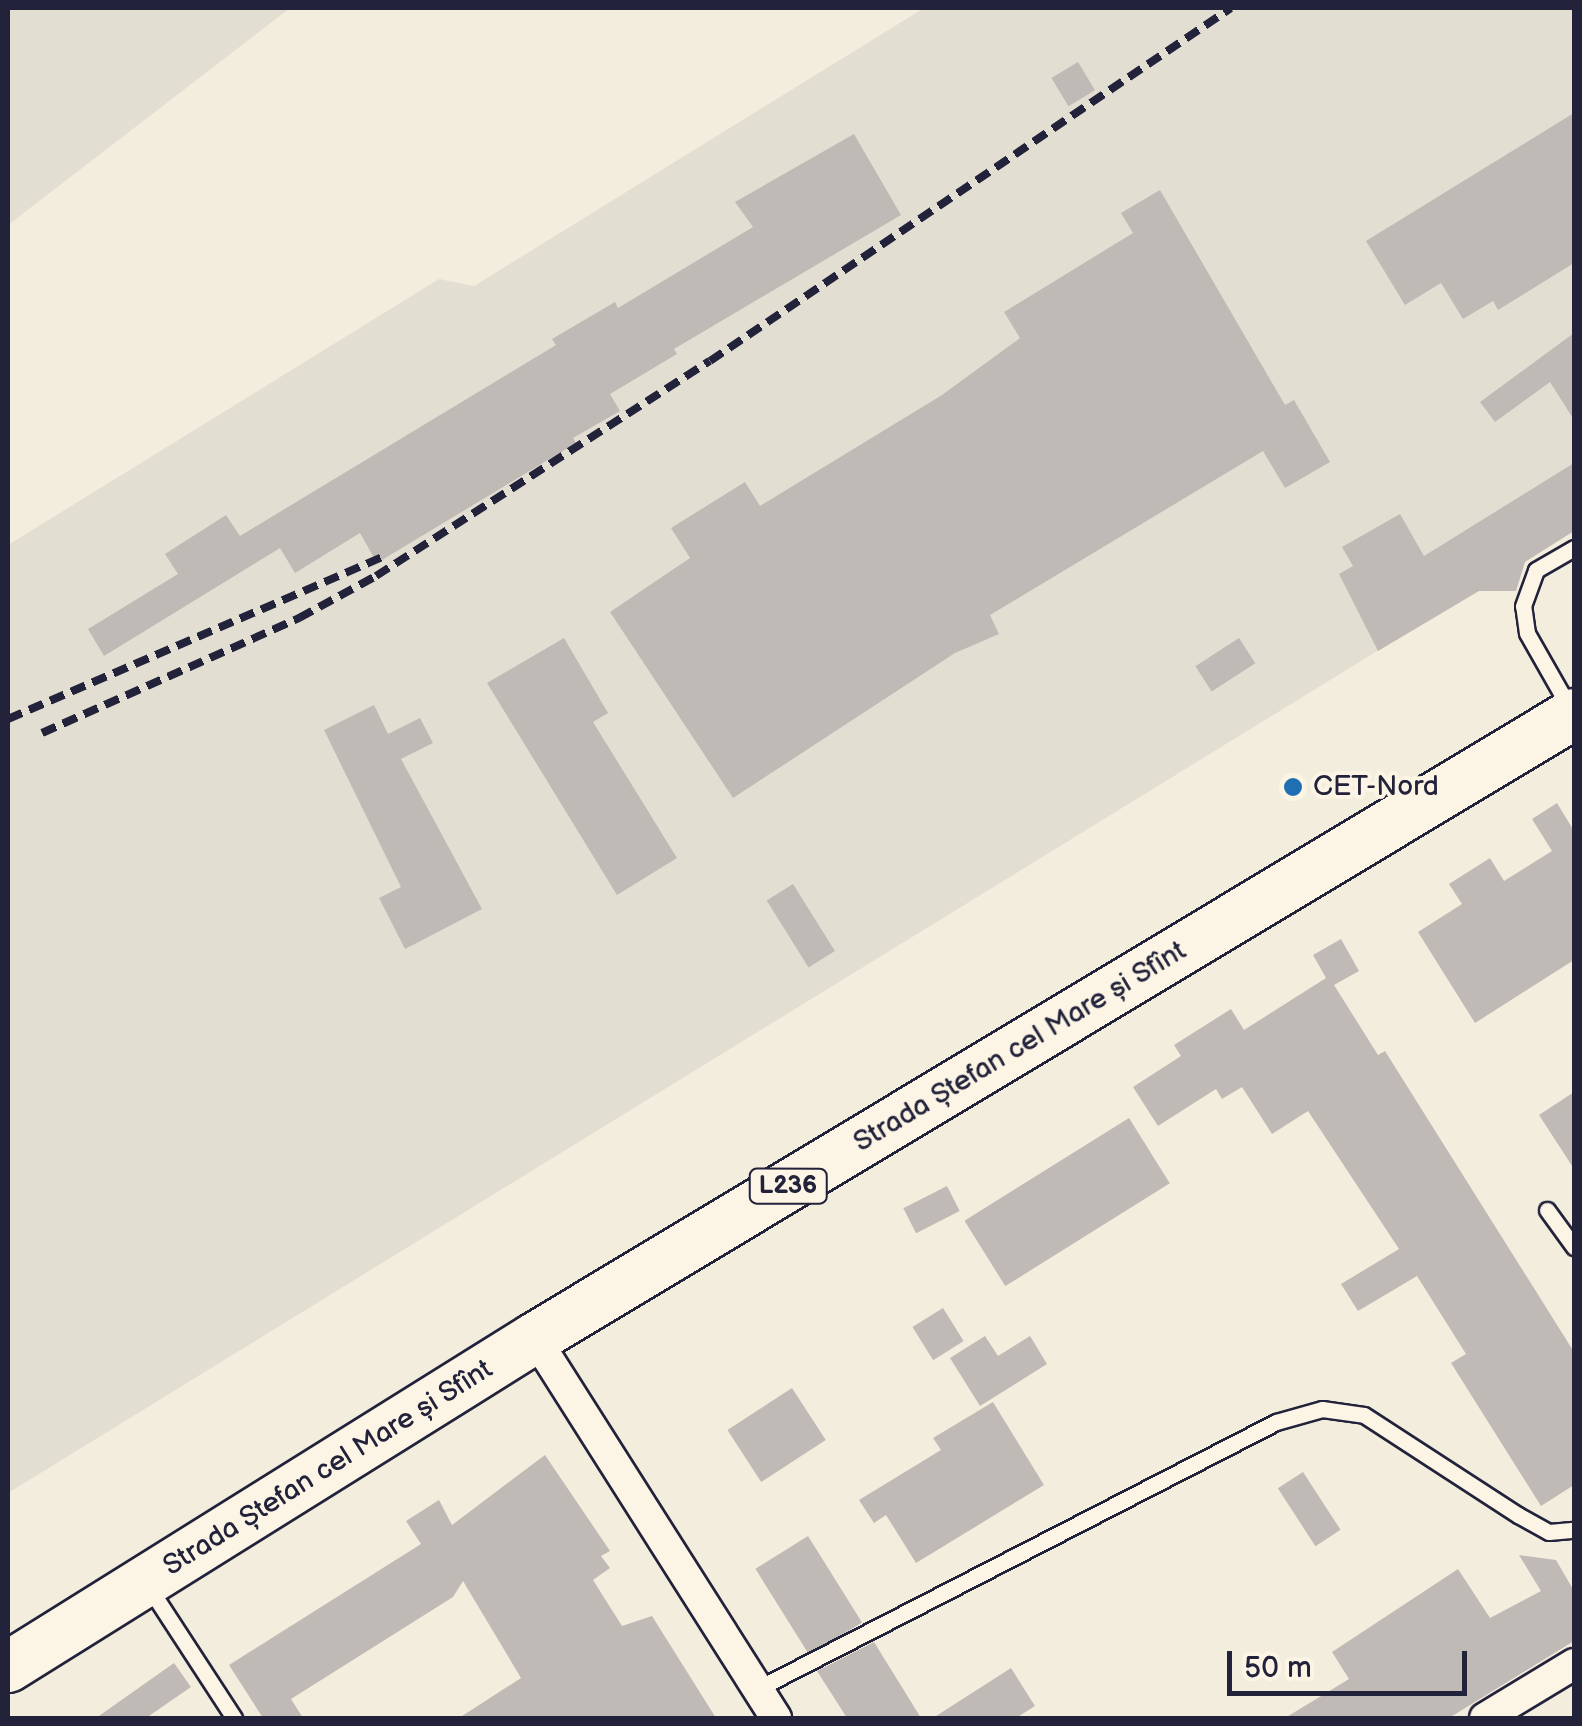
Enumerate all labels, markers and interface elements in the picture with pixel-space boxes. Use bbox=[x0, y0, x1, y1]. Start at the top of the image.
place label: CET-Nord bbox=[1313, 770, 1439, 804]
marker: CET-Nord bbox=[1282, 776, 1304, 798]
street label: Strada Ștefan cel Mare și Sfînt bbox=[848, 934, 1192, 1160]
road number: L236 bbox=[748, 1166, 828, 1206]
street label: Strada Ștefan cel Mare și Sfînt bbox=[157, 1353, 499, 1583]
scale bar bbox=[1232, 1631, 1472, 1693]
text: 50 m bbox=[1244, 1650, 1312, 1686]

